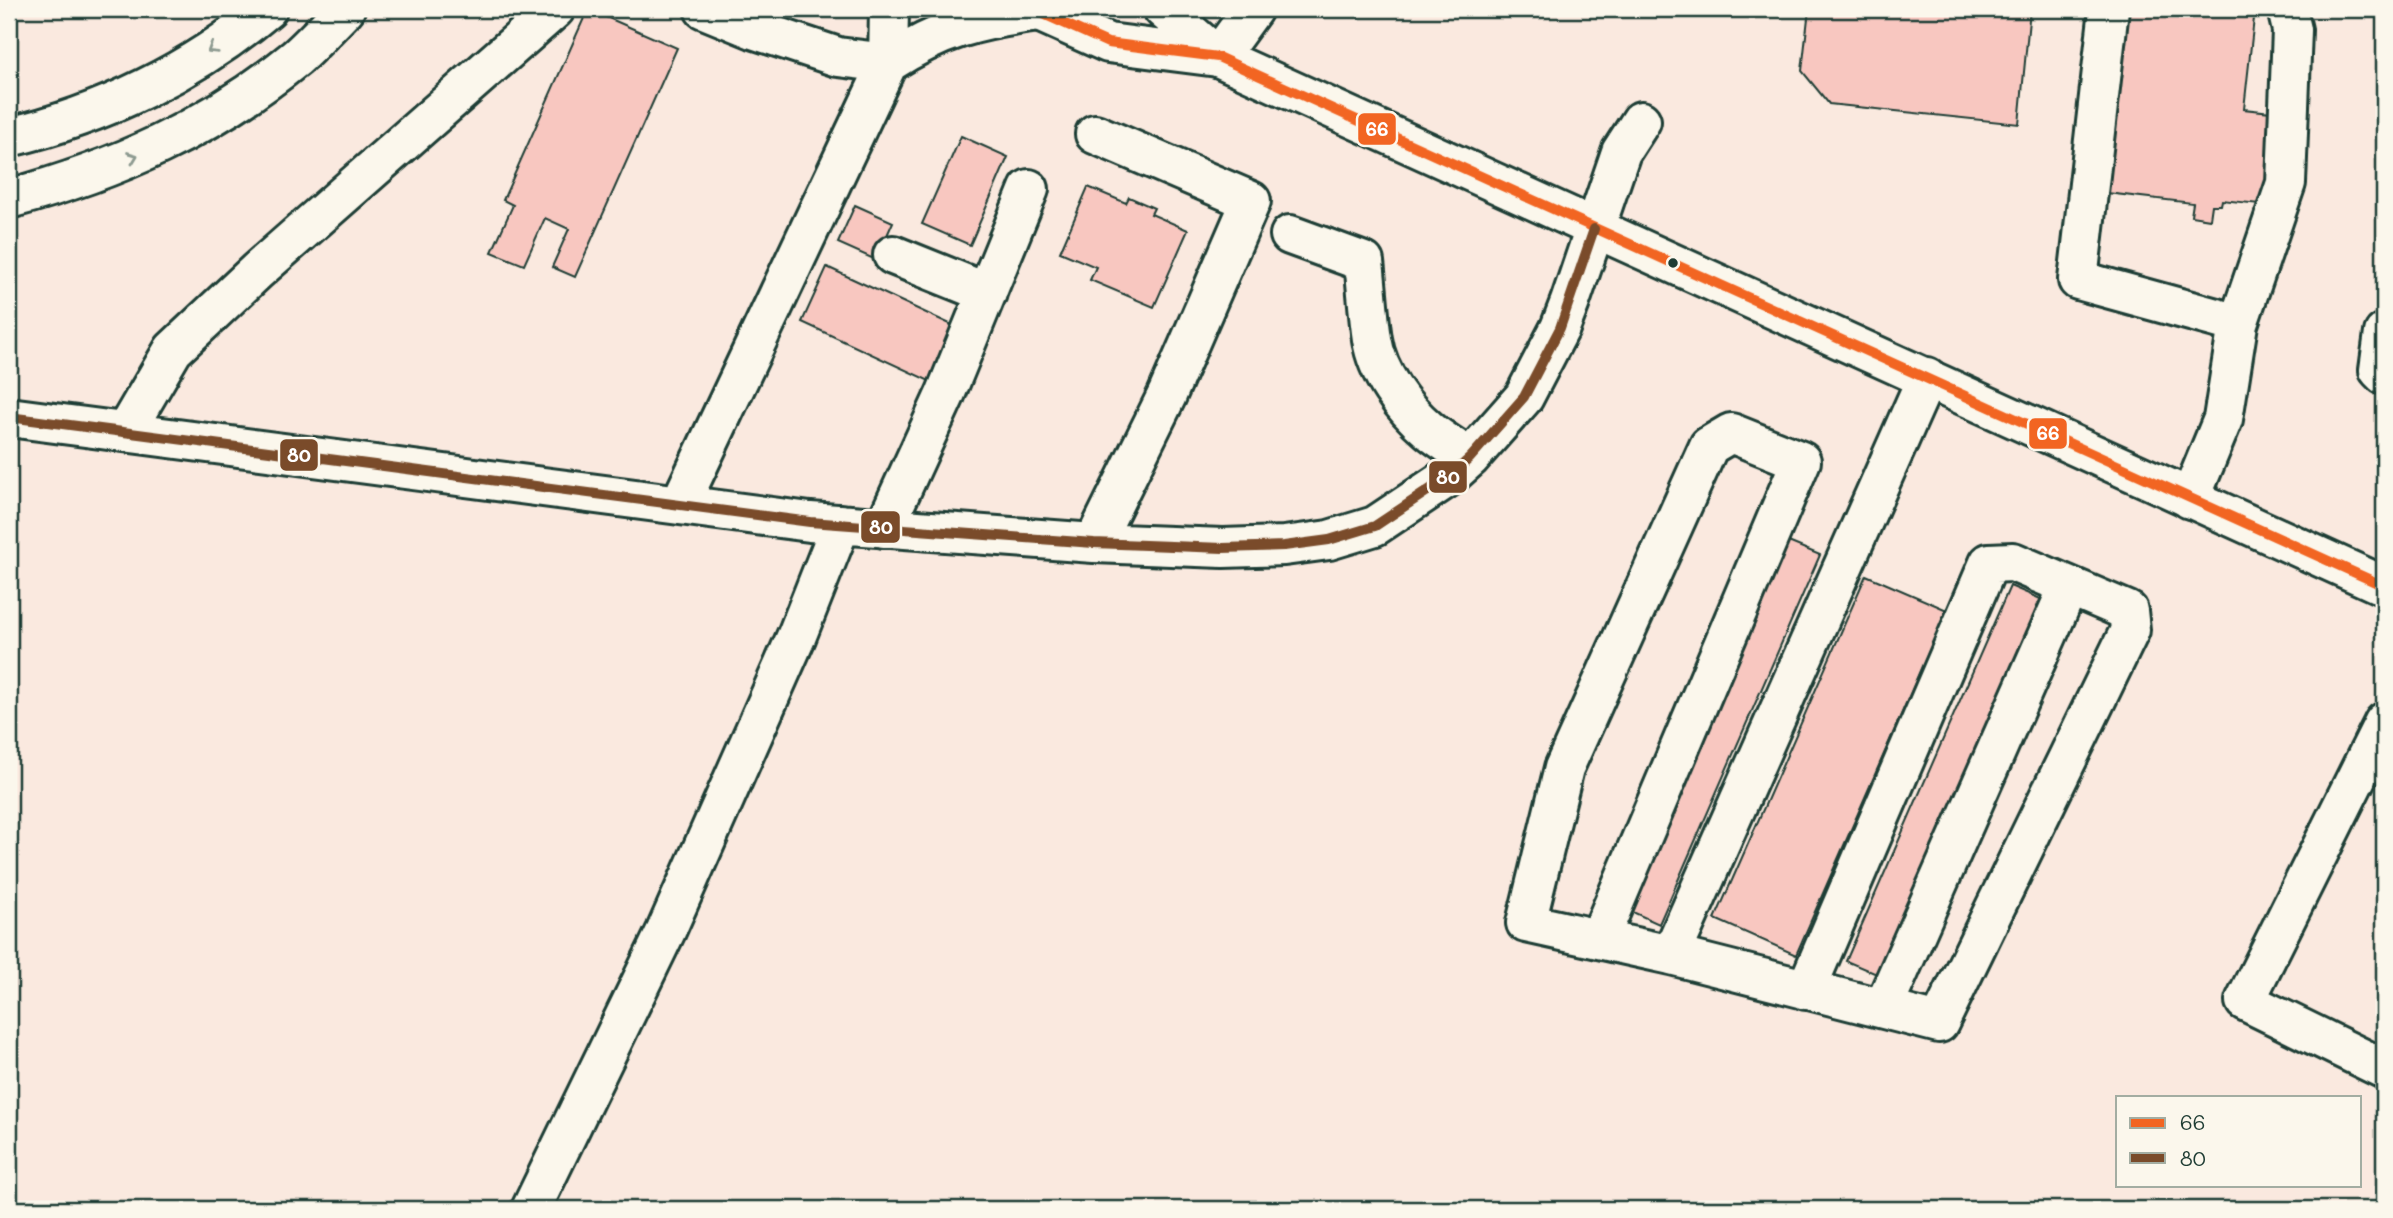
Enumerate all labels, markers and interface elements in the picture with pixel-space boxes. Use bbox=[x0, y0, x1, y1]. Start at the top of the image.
one-way arrow bbox=[207, 41, 220, 54]
line badge: 66 bbox=[1357, 112, 1397, 146]
text: 66 bbox=[1366, 116, 1389, 141]
one-way arrow bbox=[127, 152, 139, 166]
unlabelled marker bbox=[1666, 256, 1680, 270]
line badge: 66 bbox=[2028, 417, 2068, 450]
text: 66 bbox=[2037, 420, 2060, 445]
line badge: 80 bbox=[279, 438, 319, 472]
text: 80 bbox=[287, 442, 311, 467]
line badge: 80 bbox=[1428, 460, 1468, 494]
text: 80 bbox=[1436, 464, 1460, 489]
line badge: 80 bbox=[860, 510, 901, 544]
text: 80 bbox=[869, 514, 893, 539]
legend bbox=[2116, 1096, 2362, 1186]
text: 66 bbox=[2180, 1108, 2205, 1135]
text: 80 bbox=[2180, 1144, 2206, 1171]

